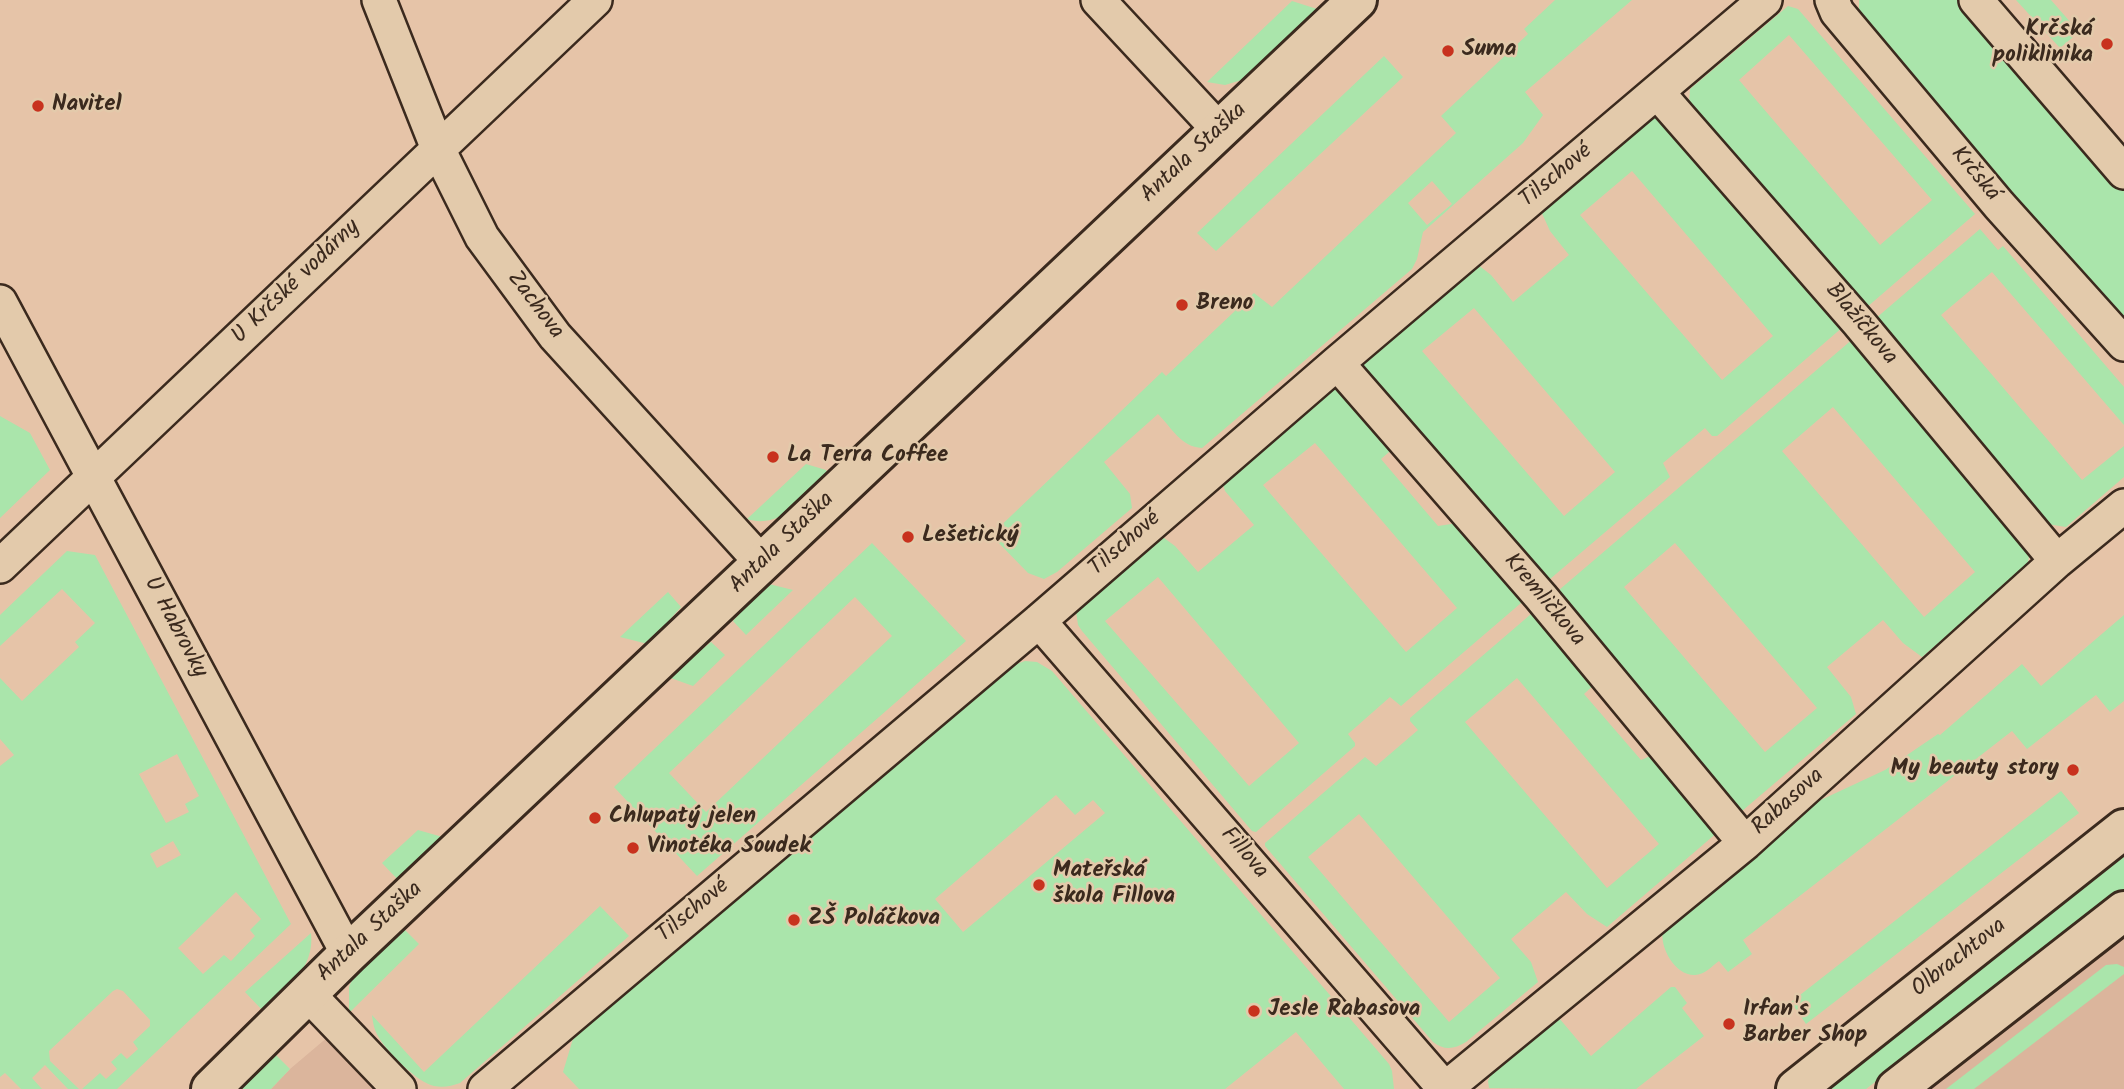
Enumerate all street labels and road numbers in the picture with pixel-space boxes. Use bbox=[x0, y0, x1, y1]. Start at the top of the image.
street label: Antala Staška bbox=[1136, 98, 1254, 210]
street label: Tilschové bbox=[1515, 139, 1599, 215]
street label: Krčská bbox=[1943, 142, 2005, 208]
street label: U Krčské vodárny bbox=[227, 215, 367, 351]
street label: Zachova bbox=[499, 266, 569, 346]
street label: Blažíčkova bbox=[1818, 278, 1902, 372]
street label: Antala Staška bbox=[725, 487, 841, 601]
street label: Tilschové bbox=[1085, 506, 1167, 584]
street label: Kremličkova bbox=[1496, 549, 1590, 653]
street label: U Habrovky bbox=[136, 573, 212, 683]
street label: Rabasova bbox=[1747, 763, 1831, 843]
street label: Fillova bbox=[1213, 822, 1273, 886]
street label: Tilschové bbox=[652, 874, 736, 950]
street label: Antala Staška bbox=[312, 877, 430, 989]
street label: Olbrachtova bbox=[1907, 913, 2013, 1005]

